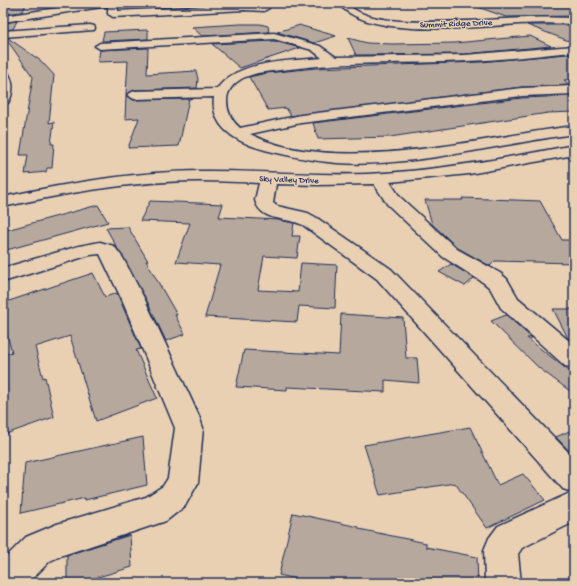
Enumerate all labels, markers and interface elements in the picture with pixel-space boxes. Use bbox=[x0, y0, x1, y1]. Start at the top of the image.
street label: Summit Ridge Drive bbox=[420, 18, 493, 31]
street label: Sky Valley Drive bbox=[259, 174, 319, 187]

